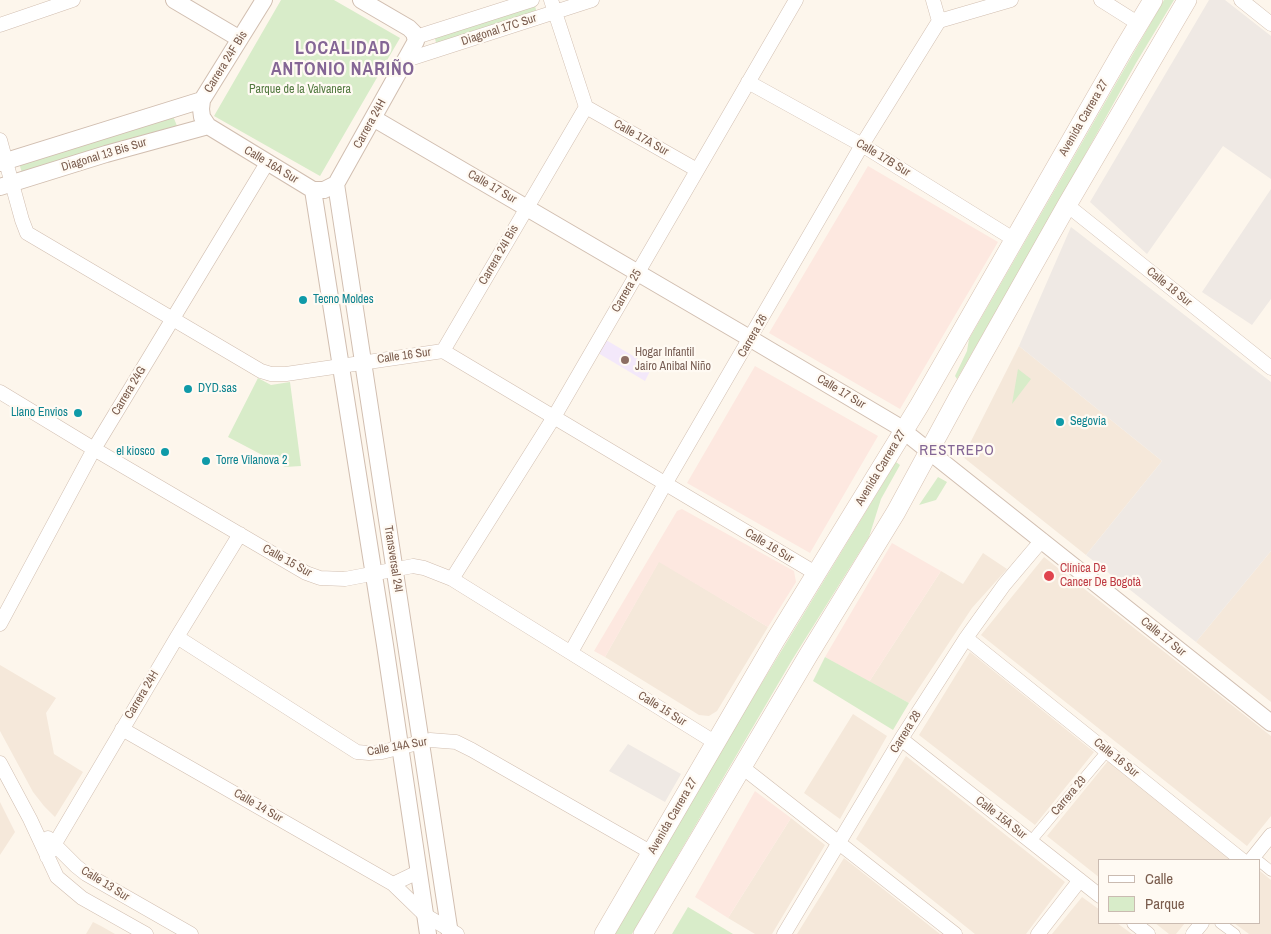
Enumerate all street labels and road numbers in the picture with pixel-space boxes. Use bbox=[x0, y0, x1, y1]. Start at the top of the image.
street label: Diagonal 17C Sur bbox=[460, 11, 538, 49]
street label: Carrera 24F Bis bbox=[201, 29, 251, 95]
street label: Avenida Carrera 27 bbox=[1056, 77, 1112, 159]
street label: Carrera 24H bbox=[351, 97, 389, 151]
street label: Calle 17A Sur bbox=[611, 117, 671, 159]
street label: Diagonal 13 Bis Sur bbox=[60, 135, 148, 175]
street label: Calle 17B Sur bbox=[853, 136, 913, 180]
street label: Calle 16A Sur bbox=[241, 143, 301, 187]
street label: Calle 17 Sur bbox=[465, 167, 519, 207]
street label: Carrera 24I Bis bbox=[476, 223, 522, 287]
street label: Calle 18 Sur bbox=[1143, 264, 1195, 310]
street label: Carrera 25 bbox=[609, 267, 645, 315]
street label: Carrera 26 bbox=[735, 312, 771, 360]
street label: Calle 16 Sur bbox=[376, 345, 432, 367]
street label: Carrera 24G bbox=[109, 364, 149, 418]
street label: Calle 17 Sur bbox=[814, 372, 868, 412]
street label: Avenida Carrera 27 bbox=[853, 428, 909, 508]
street label: Transversal 24I bbox=[381, 525, 405, 593]
street label: Calle 16 Sur bbox=[742, 526, 796, 566]
street label: Calle 15 Sur bbox=[260, 542, 314, 580]
street label: Calle 17 Sur bbox=[1137, 614, 1189, 660]
street label: Carrera 24H bbox=[122, 668, 162, 722]
street label: Calle 15 Sur bbox=[635, 689, 689, 729]
street label: Carrera 28 bbox=[887, 708, 925, 756]
street label: Calle 14A Sur bbox=[366, 735, 428, 759]
street label: Calle 16 Sur bbox=[1090, 735, 1142, 781]
street label: Carrera 29 bbox=[1048, 773, 1090, 819]
street label: Avenida Carrera 27 bbox=[645, 775, 701, 857]
street label: Calle 14 Sur bbox=[231, 786, 285, 826]
street label: Calle 15A Sur bbox=[973, 794, 1029, 842]
street label: Calle 13 Sur bbox=[78, 864, 132, 904]

